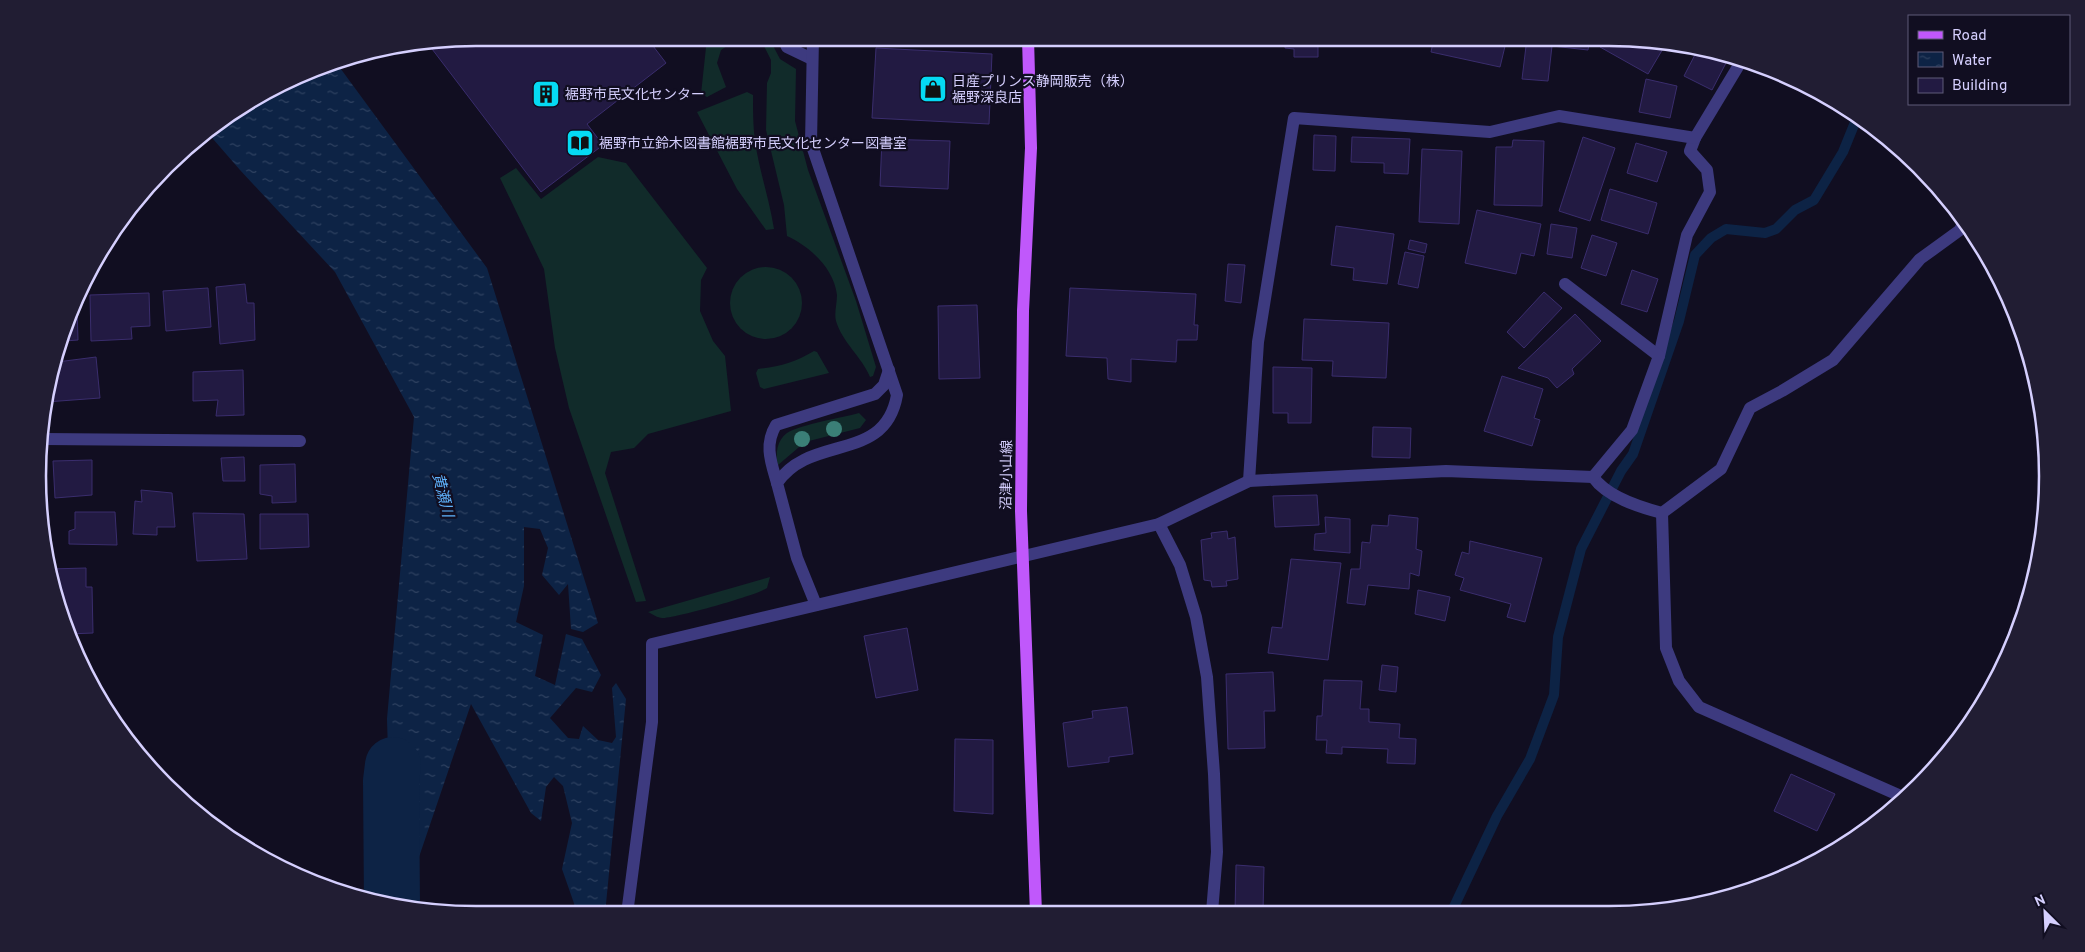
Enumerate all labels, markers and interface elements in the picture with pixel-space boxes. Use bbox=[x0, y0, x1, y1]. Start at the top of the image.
legend bbox=[1908, 15, 2070, 105]
text: Road bbox=[1952, 27, 1987, 46]
text: Water bbox=[1952, 52, 1992, 71]
place label: 日産プリンス静岡販売（株） 裾野深良店 bbox=[952, 73, 1134, 107]
shop icon: 日産プリンス静岡販売（株） 裾野深良店 bbox=[918, 74, 948, 104]
text: Building bbox=[1952, 77, 2007, 96]
building icon: 裾野市民文化センター bbox=[531, 79, 561, 109]
place label: 裾野市民文化センター bbox=[565, 87, 705, 104]
library icon: 裾野市立鈴木図書館裾野市民文化センター図書室 bbox=[565, 128, 595, 158]
place label: 裾野市立鈴木図書館裾野市民文化センター図書室 bbox=[599, 136, 907, 153]
street label: 沼津小山線 bbox=[998, 440, 1017, 510]
water label: 黄瀬川 bbox=[427, 471, 457, 521]
north arrow bbox=[2020, 887, 2070, 937]
text: N bbox=[2032, 892, 2048, 911]

